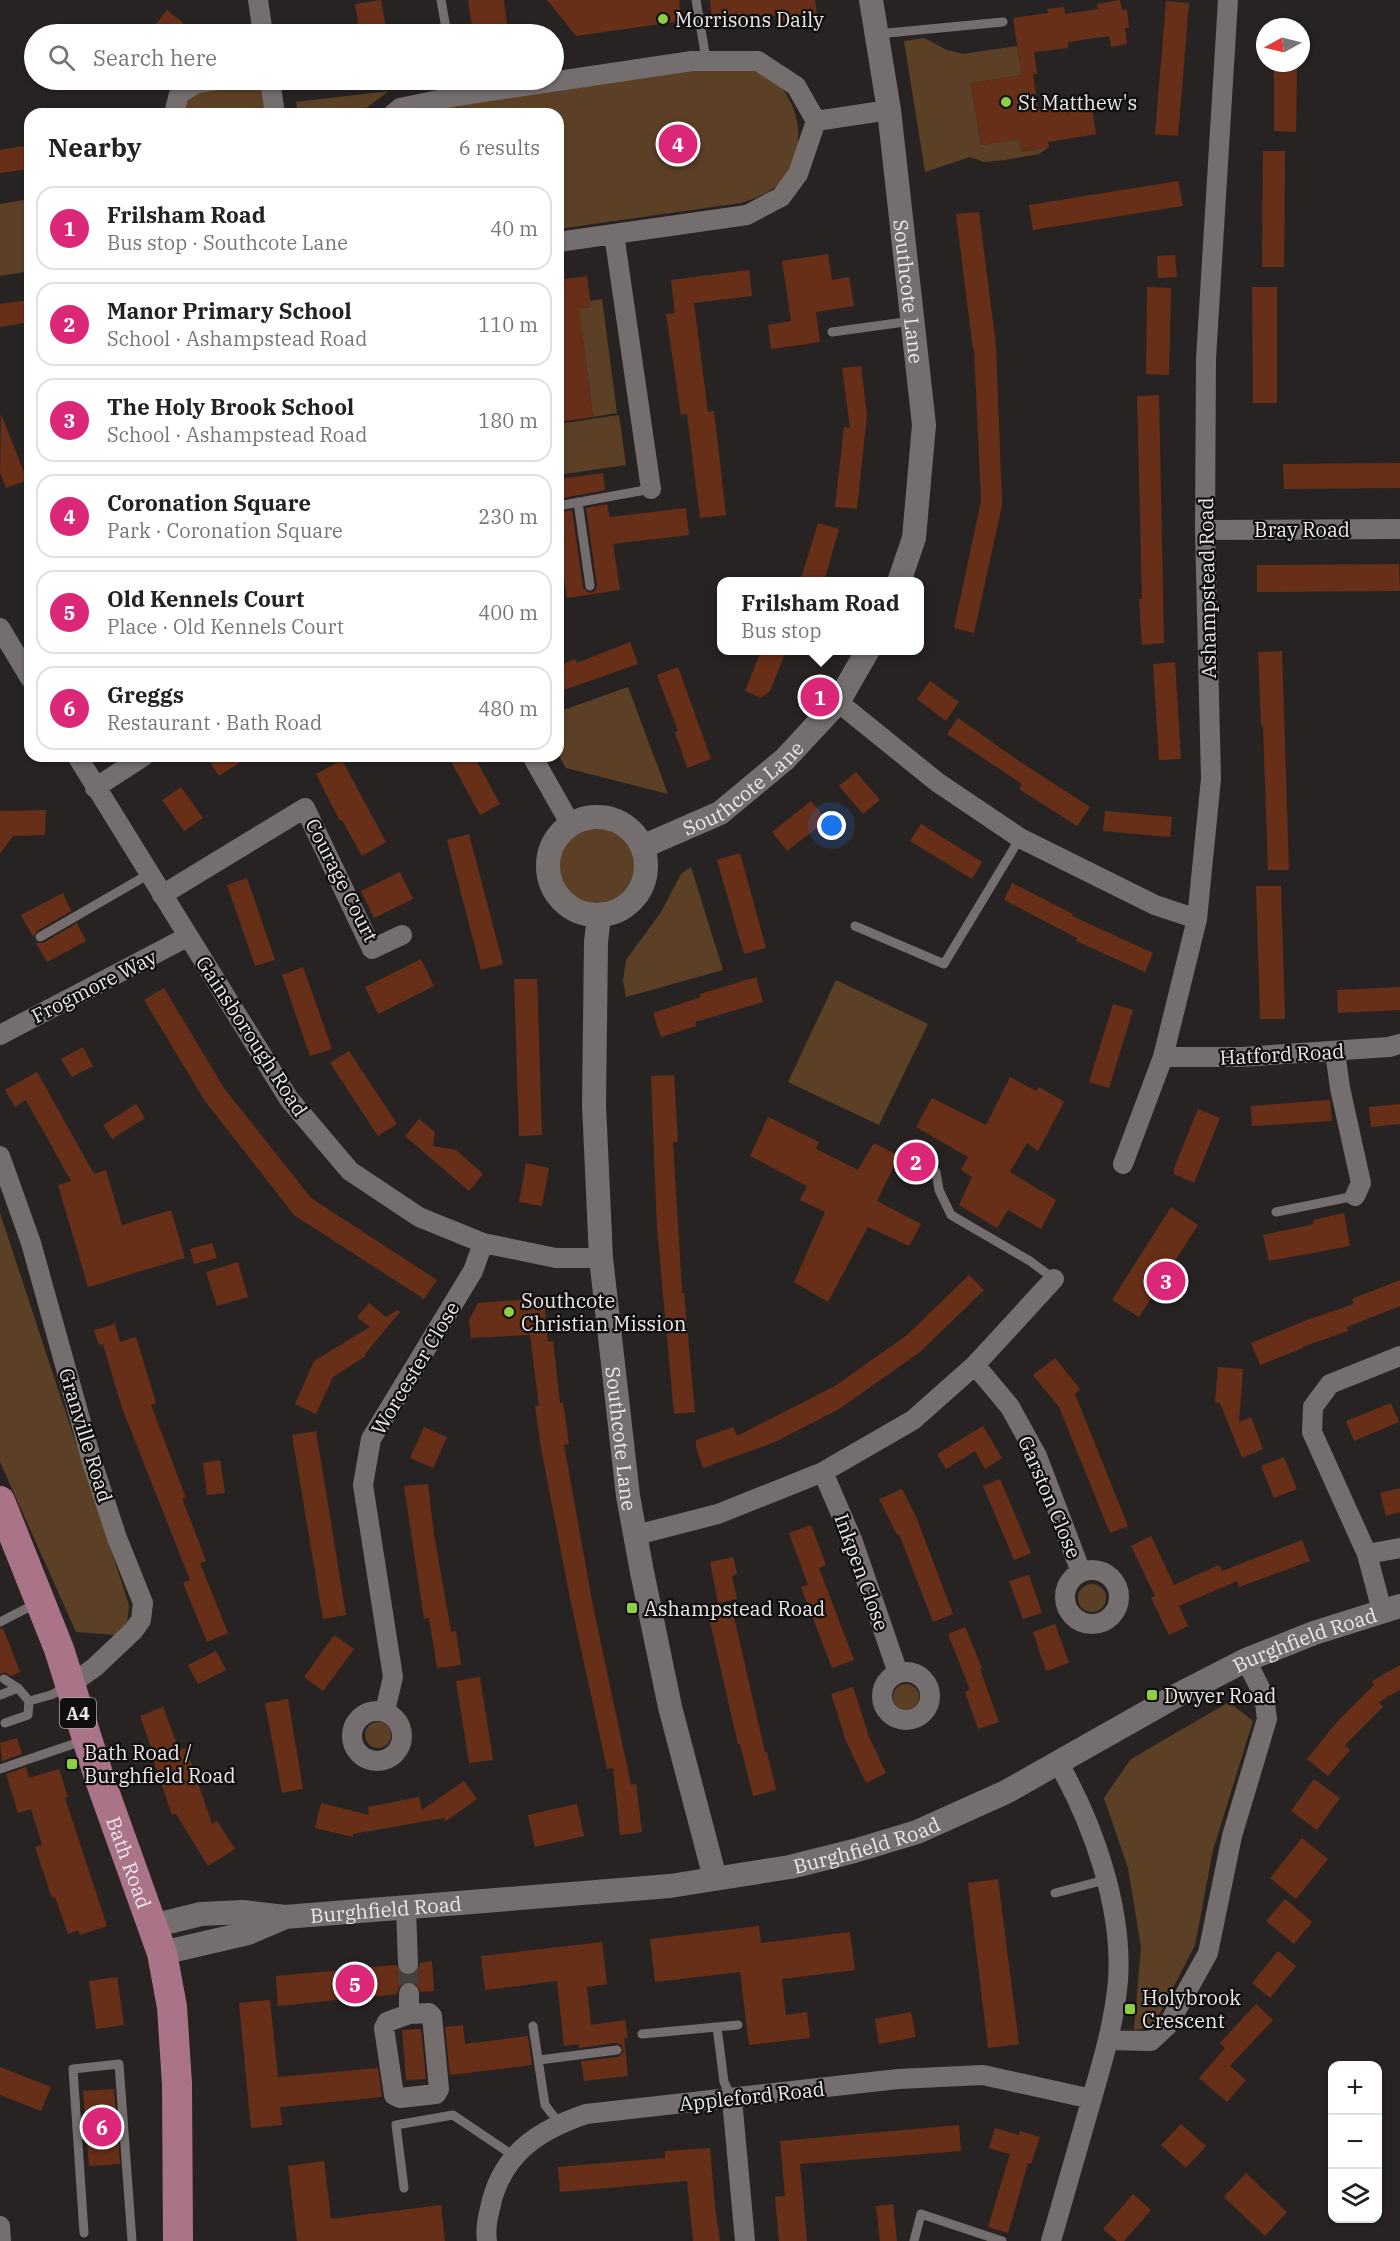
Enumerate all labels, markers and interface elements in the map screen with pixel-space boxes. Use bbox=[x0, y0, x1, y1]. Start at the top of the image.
place label: Morrisons Daily bbox=[675, 6, 824, 33]
marker: Morrisons Daily bbox=[656, 12, 670, 26]
north arrow bbox=[1256, 18, 1310, 72]
search box bbox=[24, 24, 564, 90]
icon: search bbox=[45, 41, 78, 74]
text: Search here bbox=[93, 43, 217, 72]
place label: St Matthew's bbox=[1018, 89, 1137, 116]
marker: St Matthew's bbox=[999, 95, 1013, 109]
pin: 4 bbox=[658, 122, 698, 166]
text: Nearby bbox=[48, 130, 142, 164]
text: 6 results bbox=[459, 134, 540, 161]
text: Frilsham Road bbox=[107, 200, 266, 229]
text: 1 bbox=[64, 215, 76, 242]
text: 40 m bbox=[490, 215, 538, 242]
street label: Southcote Lane bbox=[888, 218, 931, 365]
text: Bus stop · Southcote Lane bbox=[107, 229, 348, 256]
text: Manor Primary School bbox=[107, 296, 352, 325]
text: 2 bbox=[64, 311, 76, 338]
text: 110 m bbox=[478, 311, 538, 338]
text: School · Ashampstead Road bbox=[107, 325, 367, 352]
text: The Holy Brook School bbox=[107, 392, 354, 421]
text: 3 bbox=[64, 407, 76, 434]
text: 180 m bbox=[478, 407, 538, 434]
text: School · Ashampstead Road bbox=[107, 421, 367, 448]
text: Coronation Square bbox=[107, 488, 311, 517]
street label: Ashampstead Road bbox=[1192, 497, 1222, 679]
text: 4 bbox=[64, 503, 76, 530]
text: 230 m bbox=[478, 503, 538, 530]
street label: Bray Road bbox=[1254, 516, 1350, 543]
text: Park · Coronation Square bbox=[107, 517, 343, 544]
popup bbox=[717, 577, 924, 655]
text: Old Kennels Court bbox=[107, 584, 304, 613]
text: Frilsham Road bbox=[741, 588, 900, 617]
text: 5 bbox=[64, 599, 76, 626]
text: 400 m bbox=[478, 599, 538, 626]
text: Place · Old Kennels Court bbox=[107, 613, 344, 640]
text: Bus stop bbox=[741, 617, 821, 644]
pin: 1 bbox=[800, 674, 840, 720]
text: Greggs bbox=[107, 680, 184, 709]
text: 6 bbox=[64, 695, 76, 722]
text: 480 m bbox=[478, 695, 538, 722]
text: Restaurant · Bath Road bbox=[107, 709, 322, 736]
street label: Southcote Lane bbox=[678, 734, 809, 841]
your location bbox=[817, 811, 846, 840]
street label: Courage Court bbox=[299, 814, 385, 946]
street label: Frogmore Way bbox=[27, 943, 162, 1029]
street label: Gainsborough Road bbox=[190, 951, 314, 1121]
street label: Hatford Road bbox=[1219, 1037, 1345, 1071]
pin: 2 bbox=[896, 1140, 936, 1184]
pin: 3 bbox=[1146, 1258, 1186, 1304]
place label: Southcote Christian Mission bbox=[521, 1287, 687, 1337]
street label: Worcester Close bbox=[365, 1296, 465, 1440]
marker: Southcote Christian Mission bbox=[502, 1305, 516, 1319]
street label: Granville Road bbox=[53, 1365, 119, 1505]
street label: Southcote Lane bbox=[600, 1365, 644, 1513]
street label: Garston Close bbox=[1012, 1432, 1088, 1562]
street label: Inkpen Close bbox=[828, 1510, 896, 1634]
place label: Ashampstead Road bbox=[644, 1595, 825, 1622]
marker: Ashampstead Road bbox=[625, 1601, 639, 1615]
street label: Burghfield Road bbox=[1228, 1601, 1380, 1678]
place label: Dwyer Road bbox=[1164, 1682, 1276, 1709]
marker: Dwyer Road bbox=[1145, 1688, 1159, 1702]
road number: A4 bbox=[60, 1698, 96, 1728]
place label: Bath Road / Burghfield Road bbox=[84, 1739, 236, 1789]
marker: Bath Road / Burghfield Road bbox=[65, 1757, 79, 1771]
street label: Burghfield Road bbox=[790, 1810, 944, 1879]
street label: Bath Road bbox=[101, 1813, 158, 1912]
street label: Burghfield Road bbox=[309, 1889, 463, 1928]
pin: 5 bbox=[336, 1962, 374, 2006]
place label: Holybrook Crescent bbox=[1142, 1984, 1241, 2034]
marker: Holybrook Crescent bbox=[1123, 2002, 1137, 2016]
map controls bbox=[1328, 2061, 1382, 2223]
button: + bbox=[1328, 2061, 1382, 2115]
street label: Appleford Road bbox=[678, 2075, 826, 2117]
pin: 6 bbox=[82, 2104, 122, 2150]
button: − bbox=[1328, 2115, 1382, 2169]
button: layers bbox=[1328, 2169, 1382, 2223]

